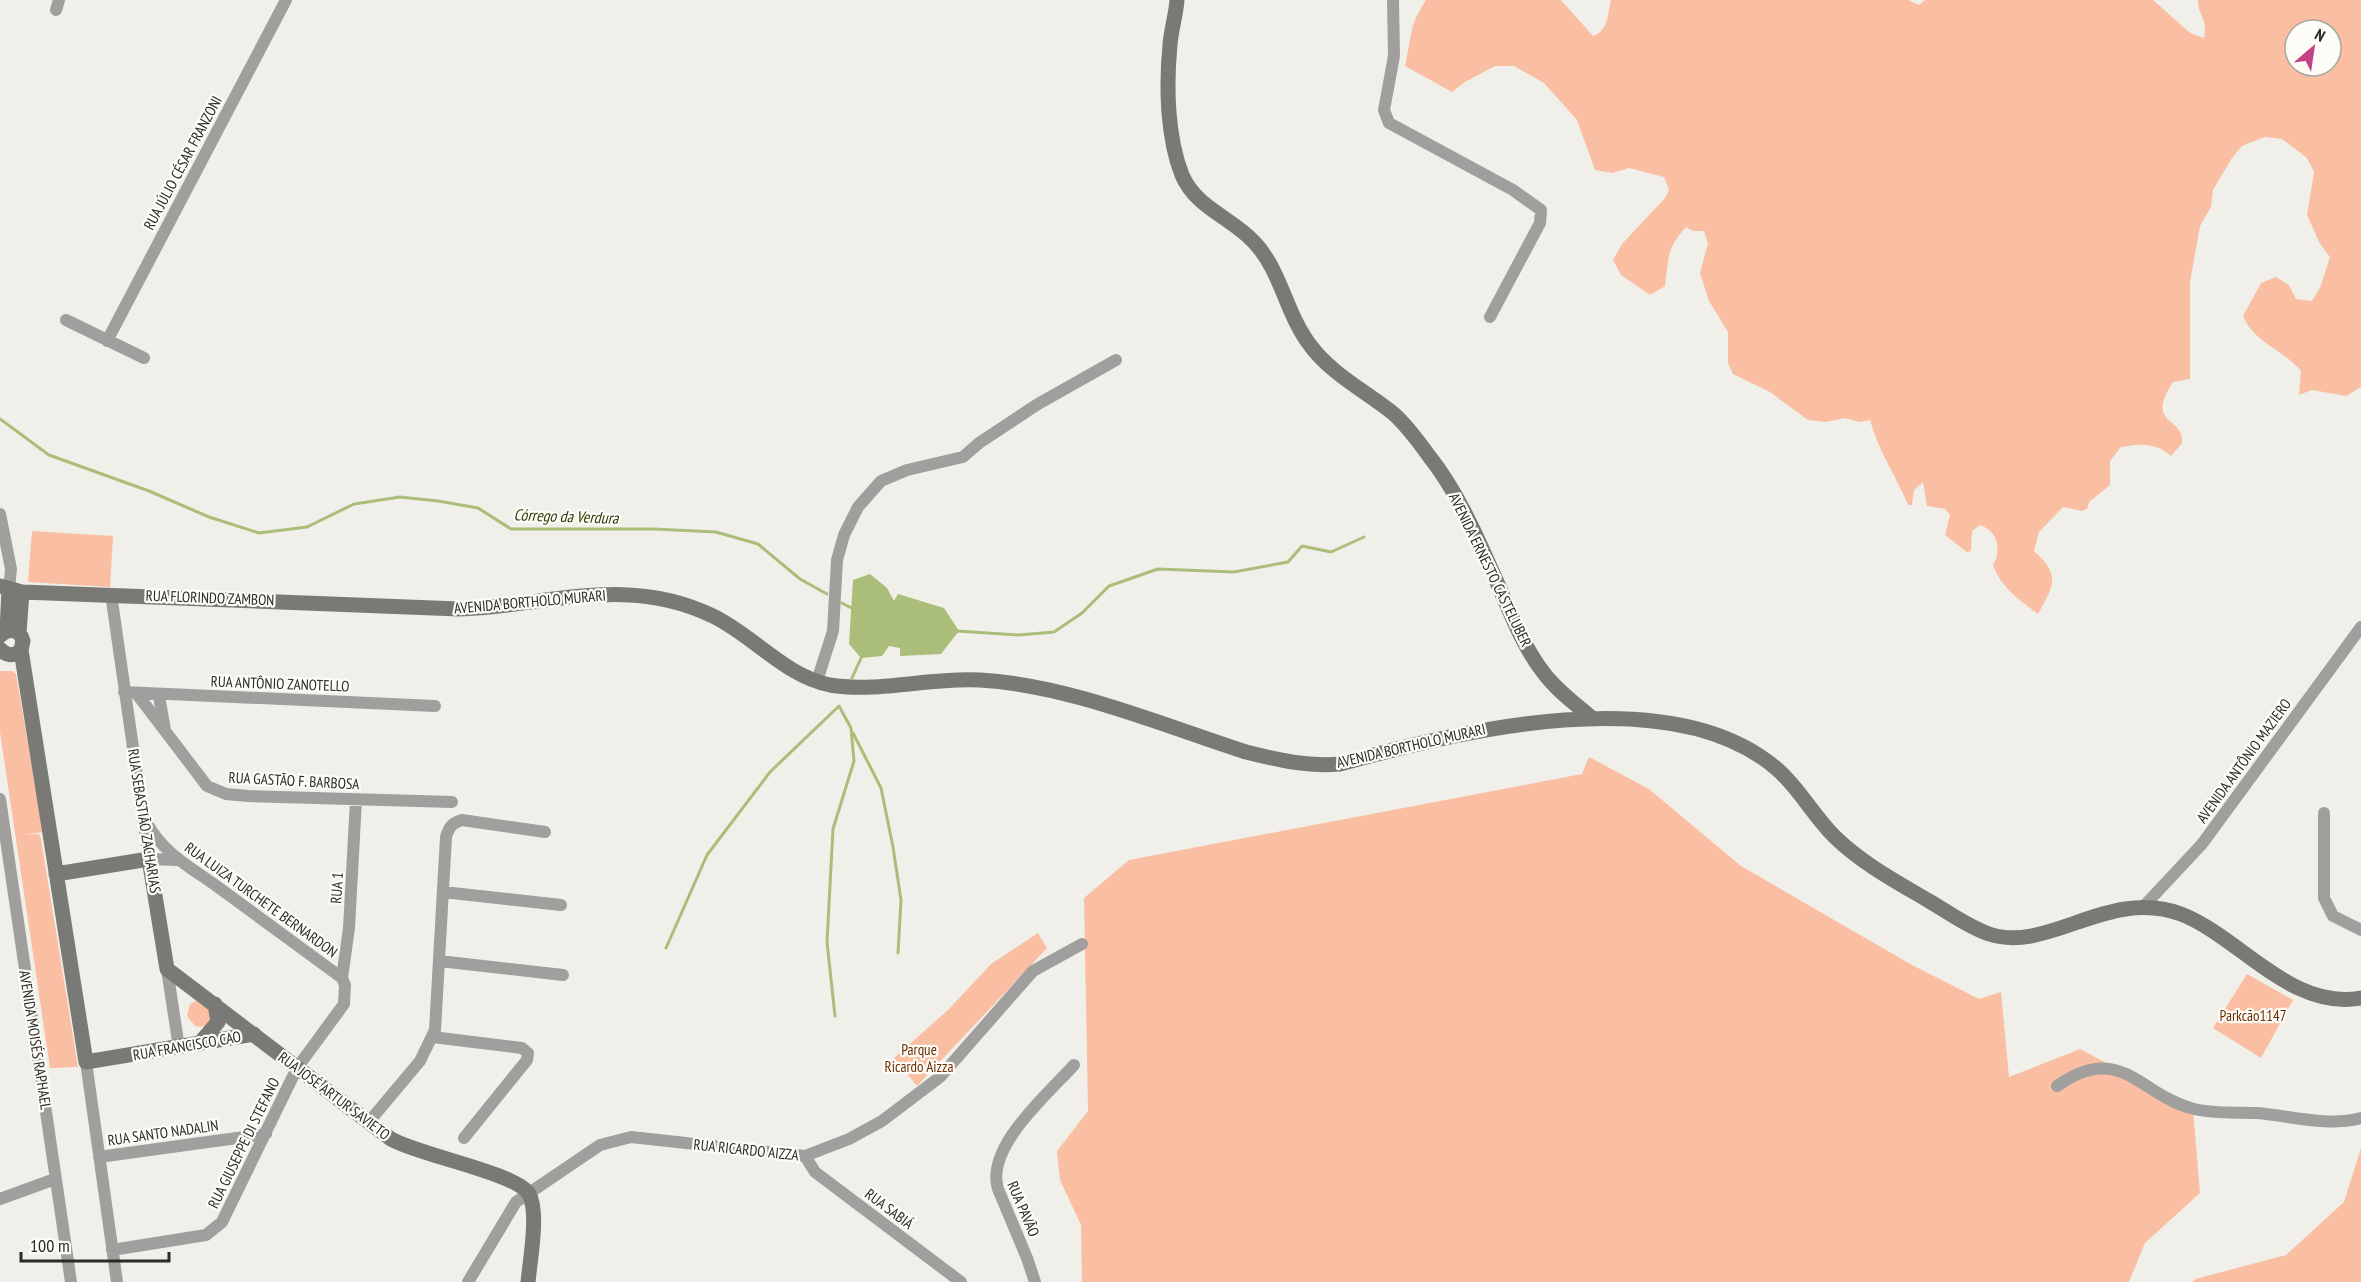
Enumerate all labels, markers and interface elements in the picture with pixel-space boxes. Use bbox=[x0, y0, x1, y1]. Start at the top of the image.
north arrow bbox=[2283, 18, 2343, 78]
text: N bbox=[2312, 24, 2329, 46]
street label: RUA JÚLIO CÉSAR FRANZONI bbox=[139, 93, 226, 233]
street label: AVENIDA ERNESTO CASTELUBER bbox=[1445, 490, 1536, 650]
water label: Córrego da Verdura bbox=[513, 504, 620, 528]
street label: AVENIDA BORTHOLO MURARI bbox=[453, 585, 607, 618]
street label: RUA FLORINDO ZAMBON bbox=[145, 586, 275, 609]
street label: RUA ANTÔNIO ZANOTELLO bbox=[210, 672, 350, 695]
street label: AVENIDA ANTÔNIO MAZIERO bbox=[2192, 695, 2295, 827]
street label: AVENIDA BORTHOLO MURARI bbox=[1335, 719, 1487, 772]
street label: RUA SEBASTIÃO ZACHARIAS bbox=[124, 747, 165, 894]
street label: RUA GASTÃO F. BARBOSA bbox=[228, 768, 361, 793]
street label: RUA LUIZA TURCHETE BERNARDON bbox=[181, 838, 341, 961]
street label: RUA 1 bbox=[326, 872, 347, 904]
street label: AVENIDA MOISÉS RAPHAEL bbox=[15, 969, 56, 1112]
park label: Parkcão1147 bbox=[2220, 1006, 2286, 1025]
street label: RUA FRANCISCO CAO bbox=[131, 1027, 242, 1064]
park label: Parque Ricardo Aizza bbox=[885, 1040, 953, 1076]
street label: RUA JOSÉ ARTUR SAVIETO bbox=[275, 1047, 394, 1144]
street label: RUA GIUSEPPE DI STEFANO bbox=[204, 1074, 283, 1211]
street label: RUA SANTO NADALIN bbox=[106, 1115, 219, 1150]
street label: RUA RICARDO AIZZA bbox=[693, 1135, 800, 1165]
street label: RUA PAVÃO bbox=[1003, 1178, 1044, 1240]
street label: RUA SABIÁ bbox=[861, 1184, 918, 1234]
scale bar bbox=[21, 1225, 170, 1263]
text: 100 m bbox=[30, 1234, 70, 1257]

